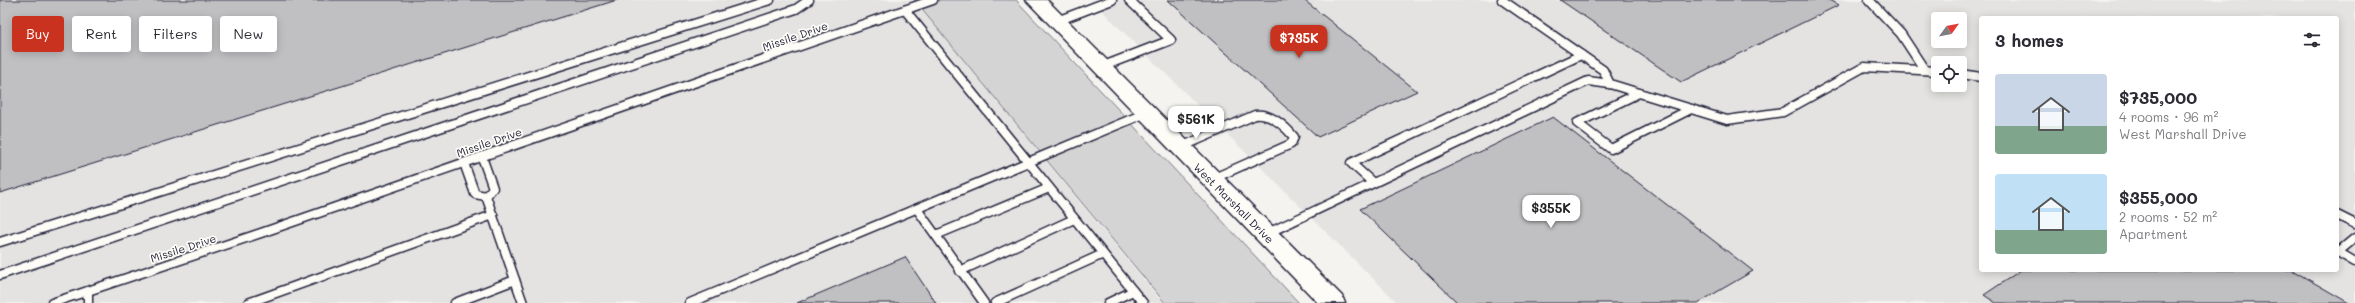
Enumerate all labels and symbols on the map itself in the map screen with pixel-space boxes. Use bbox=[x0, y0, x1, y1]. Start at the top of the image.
north arrow bbox=[1931, 12, 1967, 48]
street label: Missile Drive bbox=[760, 18, 830, 54]
pin: $735K bbox=[1271, 25, 1327, 59]
pin: $561K bbox=[1168, 106, 1224, 140]
street label: Missile Drive bbox=[454, 124, 524, 160]
street label: West Marshall Drive bbox=[1191, 160, 1278, 247]
pin: $355K bbox=[1523, 195, 1579, 229]
street label: Missile Drive bbox=[148, 230, 218, 266]

